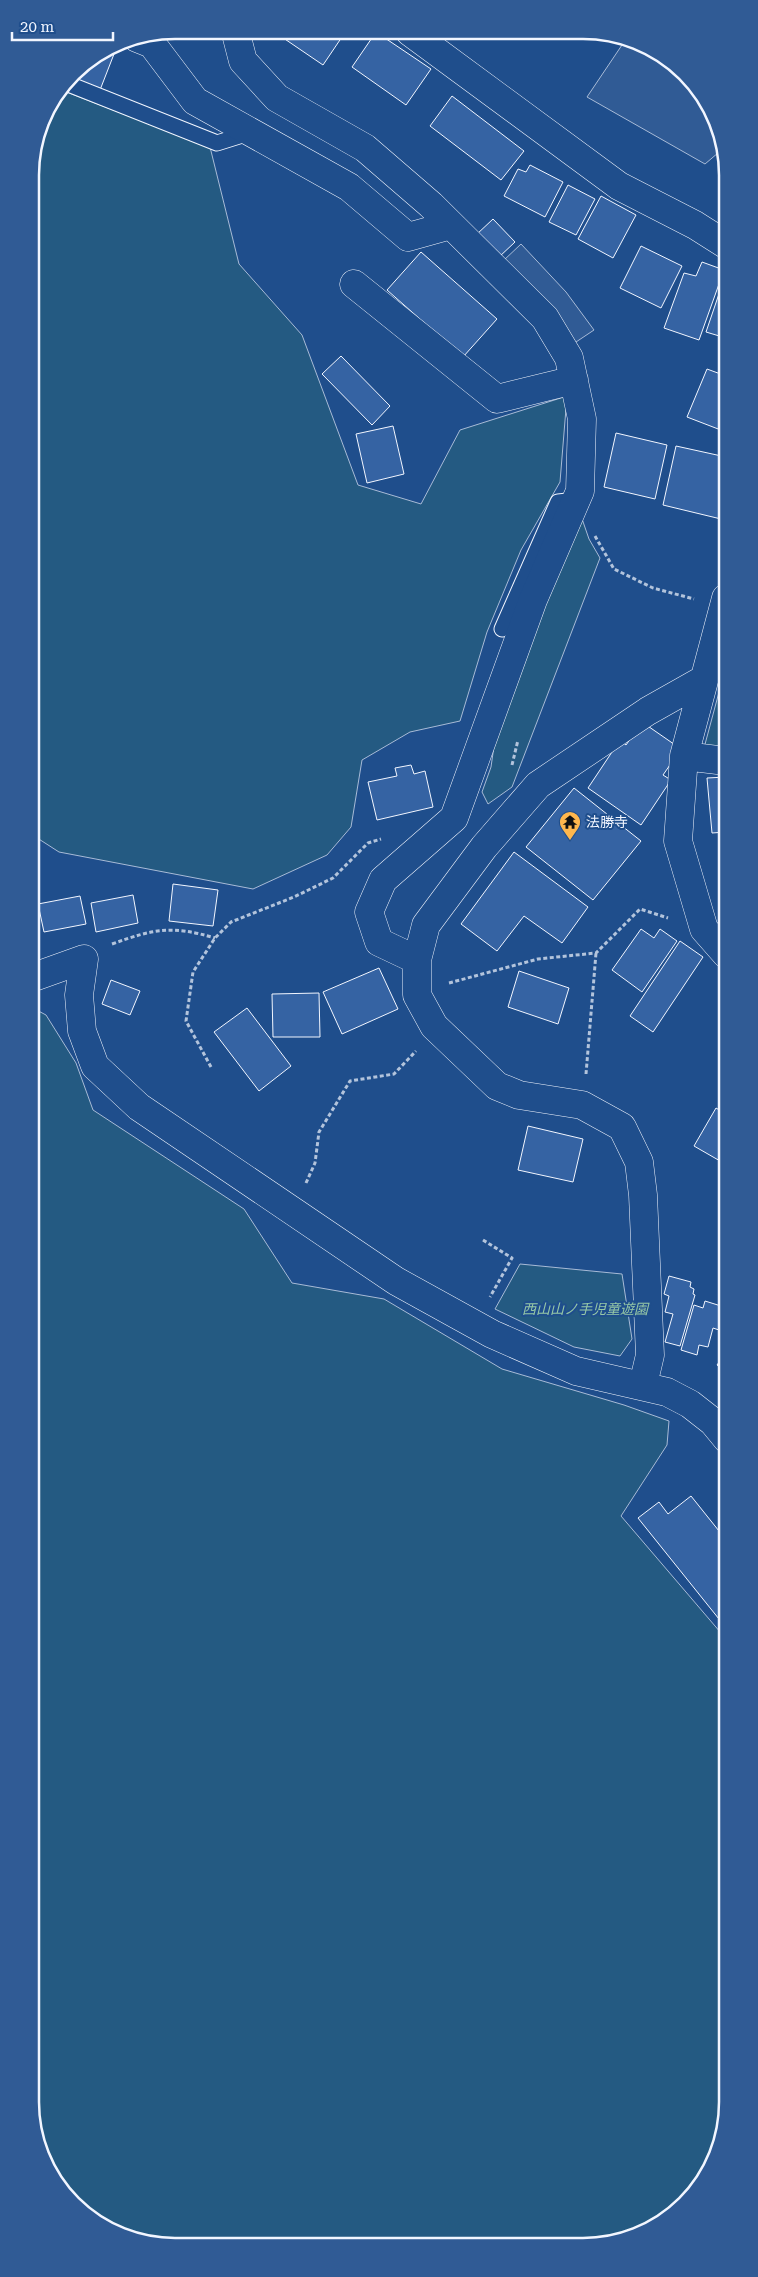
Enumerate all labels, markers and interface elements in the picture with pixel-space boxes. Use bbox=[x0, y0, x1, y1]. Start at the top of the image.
scale bar bbox=[12, 10, 114, 42]
text: 20 m bbox=[20, 18, 55, 36]
temple icon: 法勝寺 bbox=[558, 810, 582, 841]
place label: 法勝寺 bbox=[586, 814, 628, 830]
park label: 西山山ノ手児童遊園 bbox=[522, 1301, 650, 1317]

